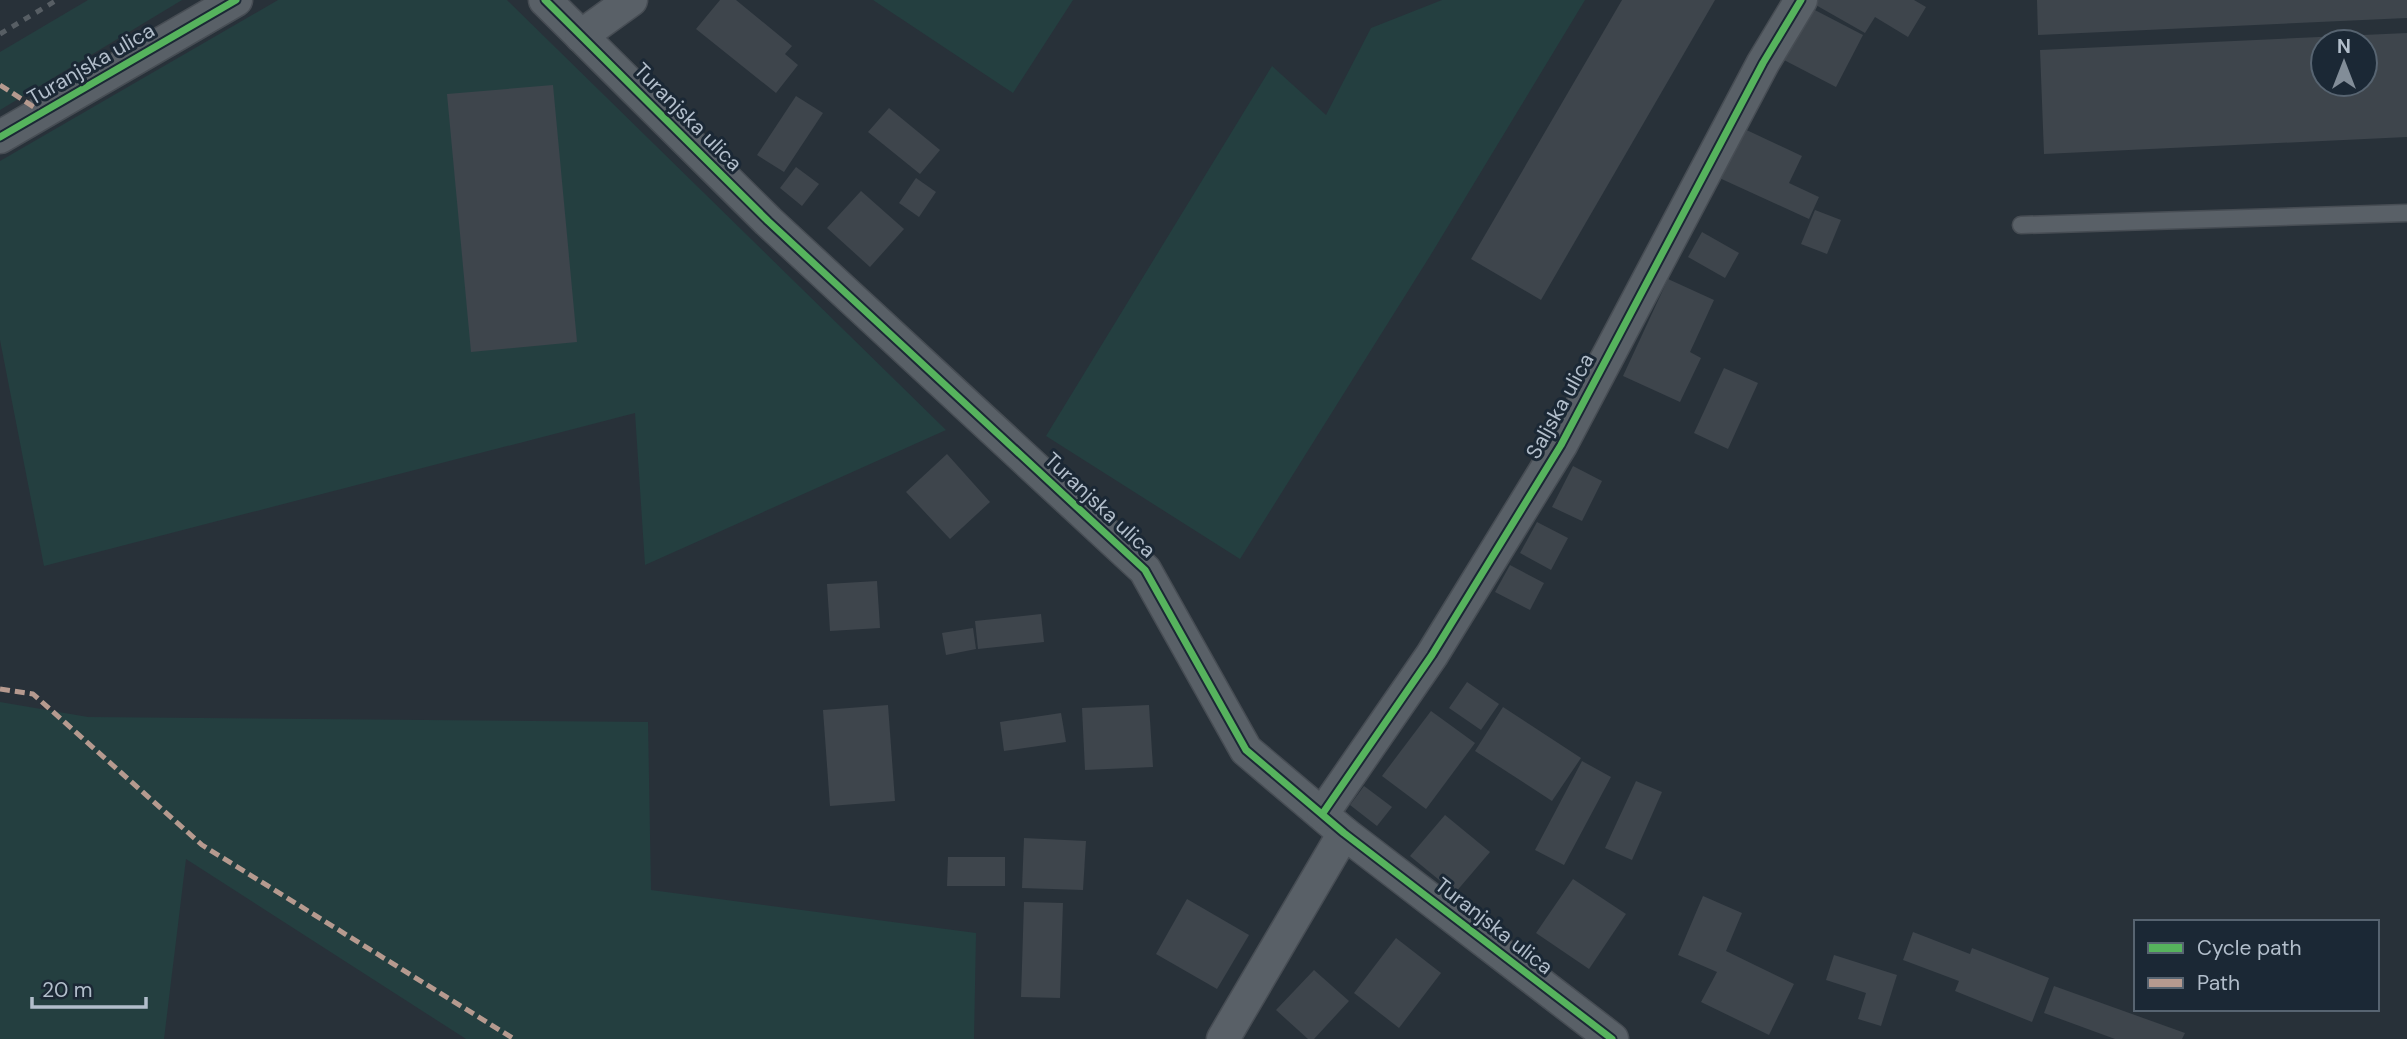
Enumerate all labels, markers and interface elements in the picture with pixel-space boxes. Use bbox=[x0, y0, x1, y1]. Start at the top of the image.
street label: Turanjska ulica bbox=[22, 16, 160, 112]
north arrow bbox=[2309, 28, 2379, 98]
text: N bbox=[2337, 34, 2351, 59]
street label: Turanjska ulica bbox=[628, 57, 748, 177]
street label: Saljska ulica bbox=[1519, 348, 1601, 464]
street label: Turanjska ulica bbox=[1038, 446, 1162, 564]
street label: Turanjska ulica bbox=[1429, 871, 1559, 981]
legend bbox=[2134, 920, 2379, 1011]
text: Cycle path bbox=[2197, 934, 2302, 962]
scale bar bbox=[32, 965, 145, 1009]
text: Path bbox=[2197, 969, 2240, 997]
text: 20 m bbox=[42, 976, 93, 1004]

